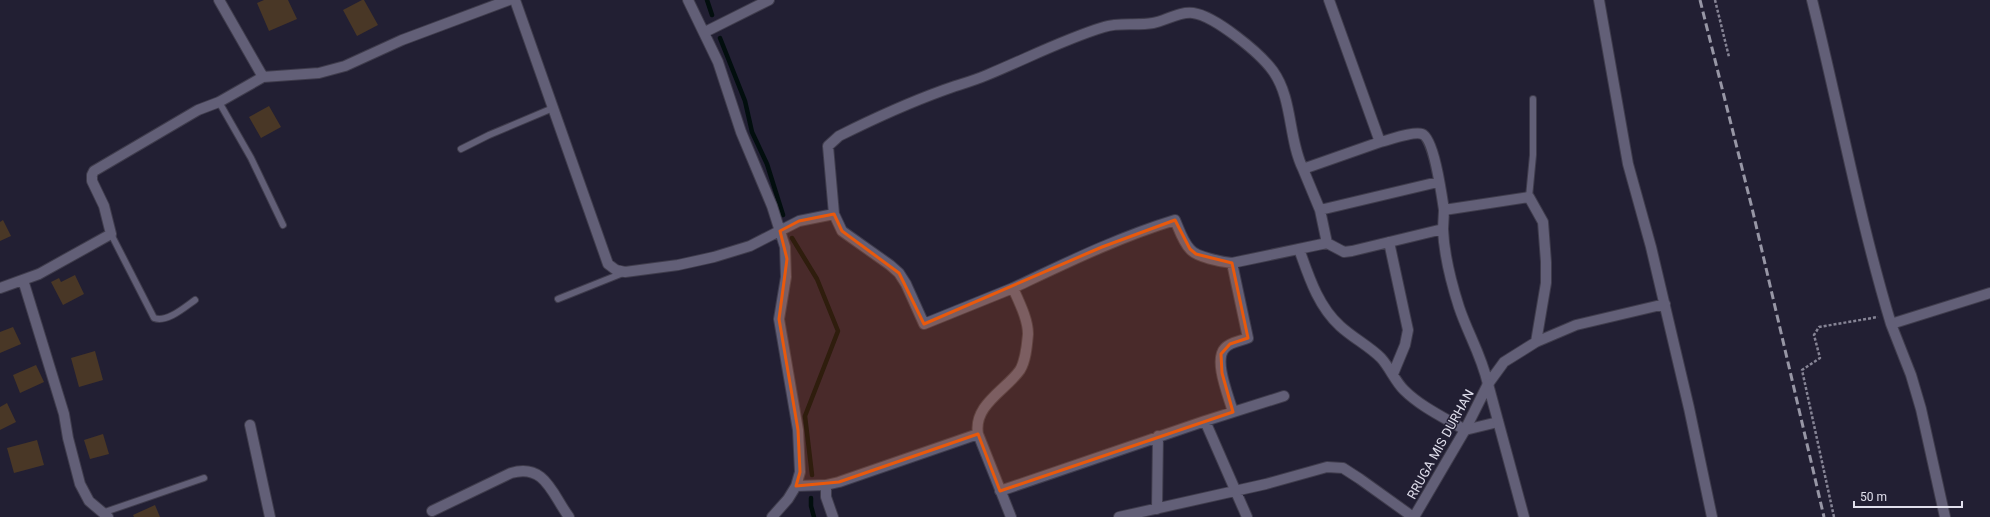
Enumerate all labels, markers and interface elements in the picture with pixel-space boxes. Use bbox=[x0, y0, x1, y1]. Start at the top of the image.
street label: RRUGA MIS DURHAN bbox=[1404, 387, 1477, 502]
scale bar bbox=[1854, 483, 1962, 509]
text: 50 m bbox=[1860, 490, 1887, 504]

